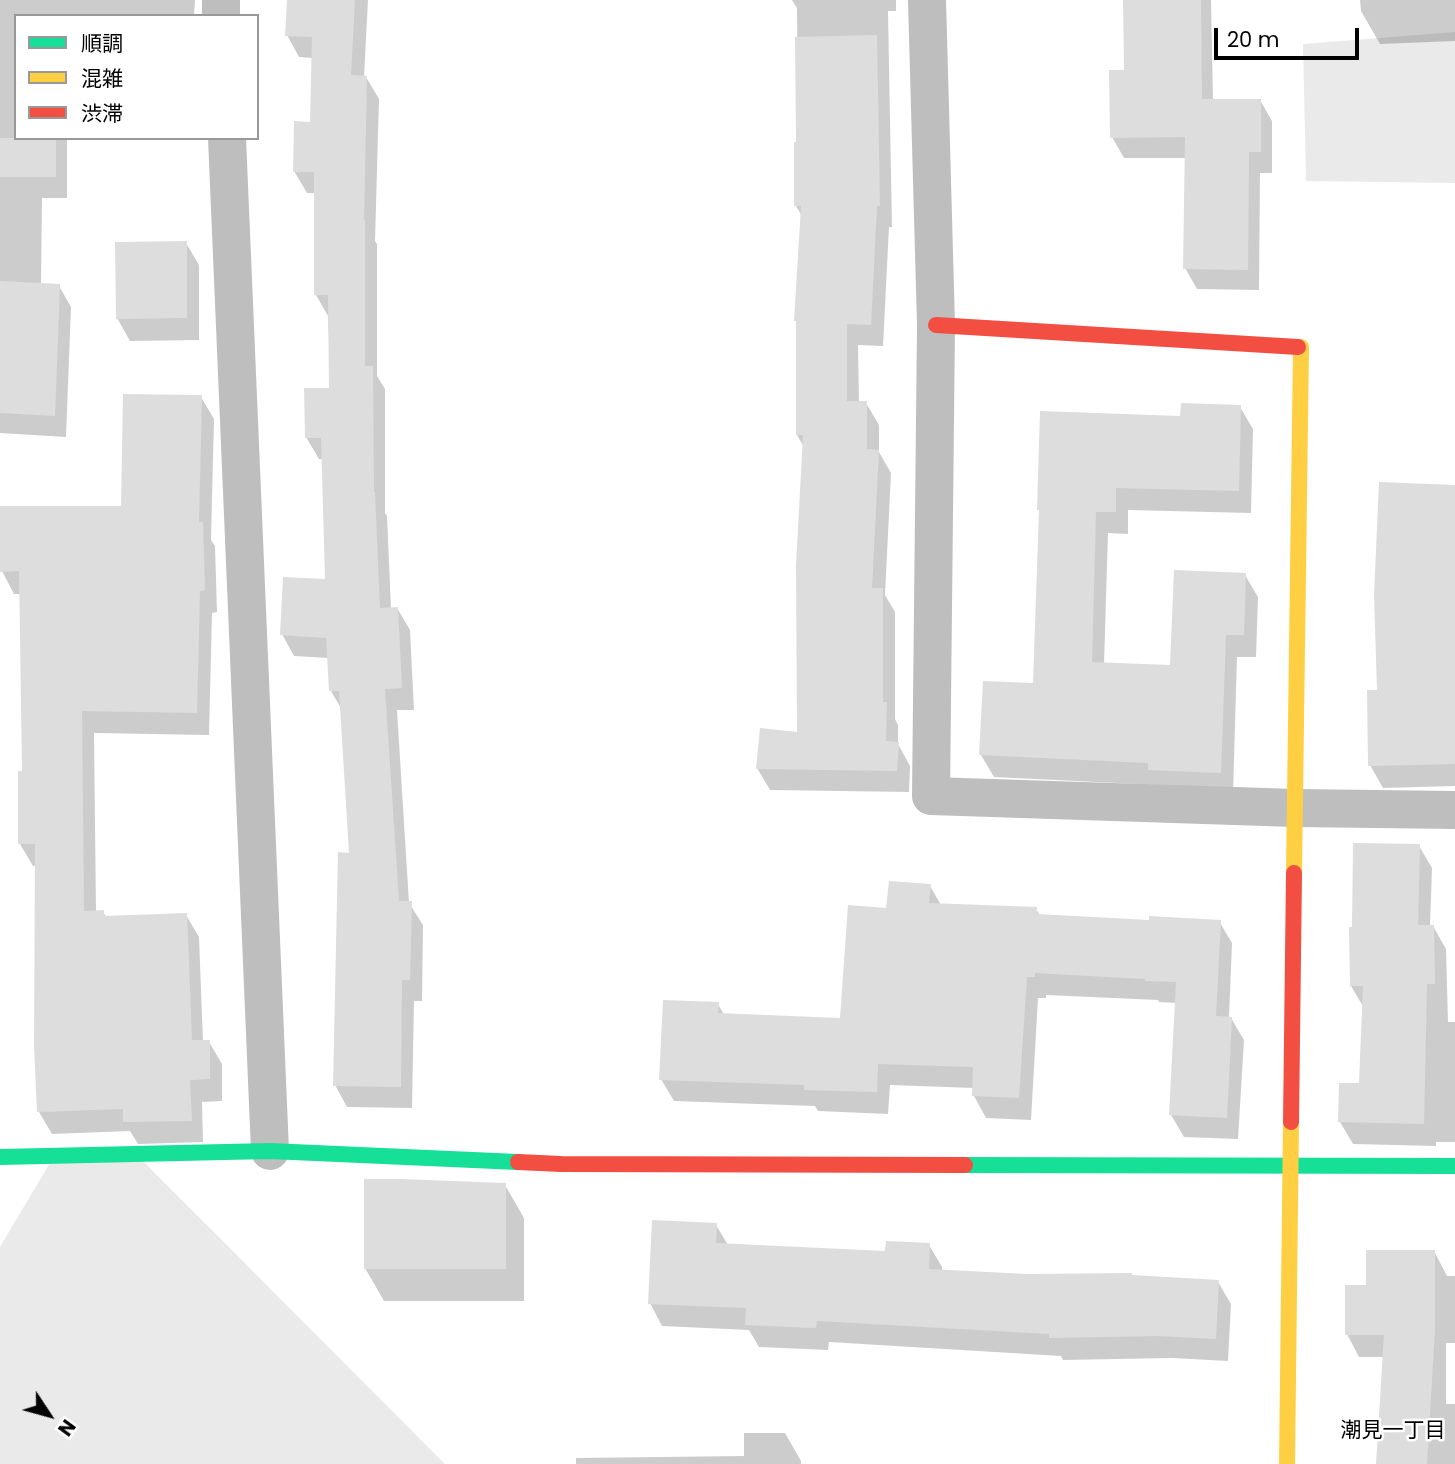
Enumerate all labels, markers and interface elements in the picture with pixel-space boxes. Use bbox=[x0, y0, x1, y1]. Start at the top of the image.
legend bbox=[14, 14, 259, 140]
scale bar bbox=[1217, 14, 1362, 58]
text: 20 m bbox=[1227, 25, 1280, 54]
text: 順調 bbox=[81, 29, 123, 58]
text: 混雑 bbox=[81, 64, 123, 93]
text: 渋滞 bbox=[81, 99, 123, 128]
north arrow bbox=[14, 1380, 84, 1450]
text: N bbox=[51, 1414, 82, 1441]
district label: 潮見一丁目 bbox=[1341, 1419, 1445, 1445]

